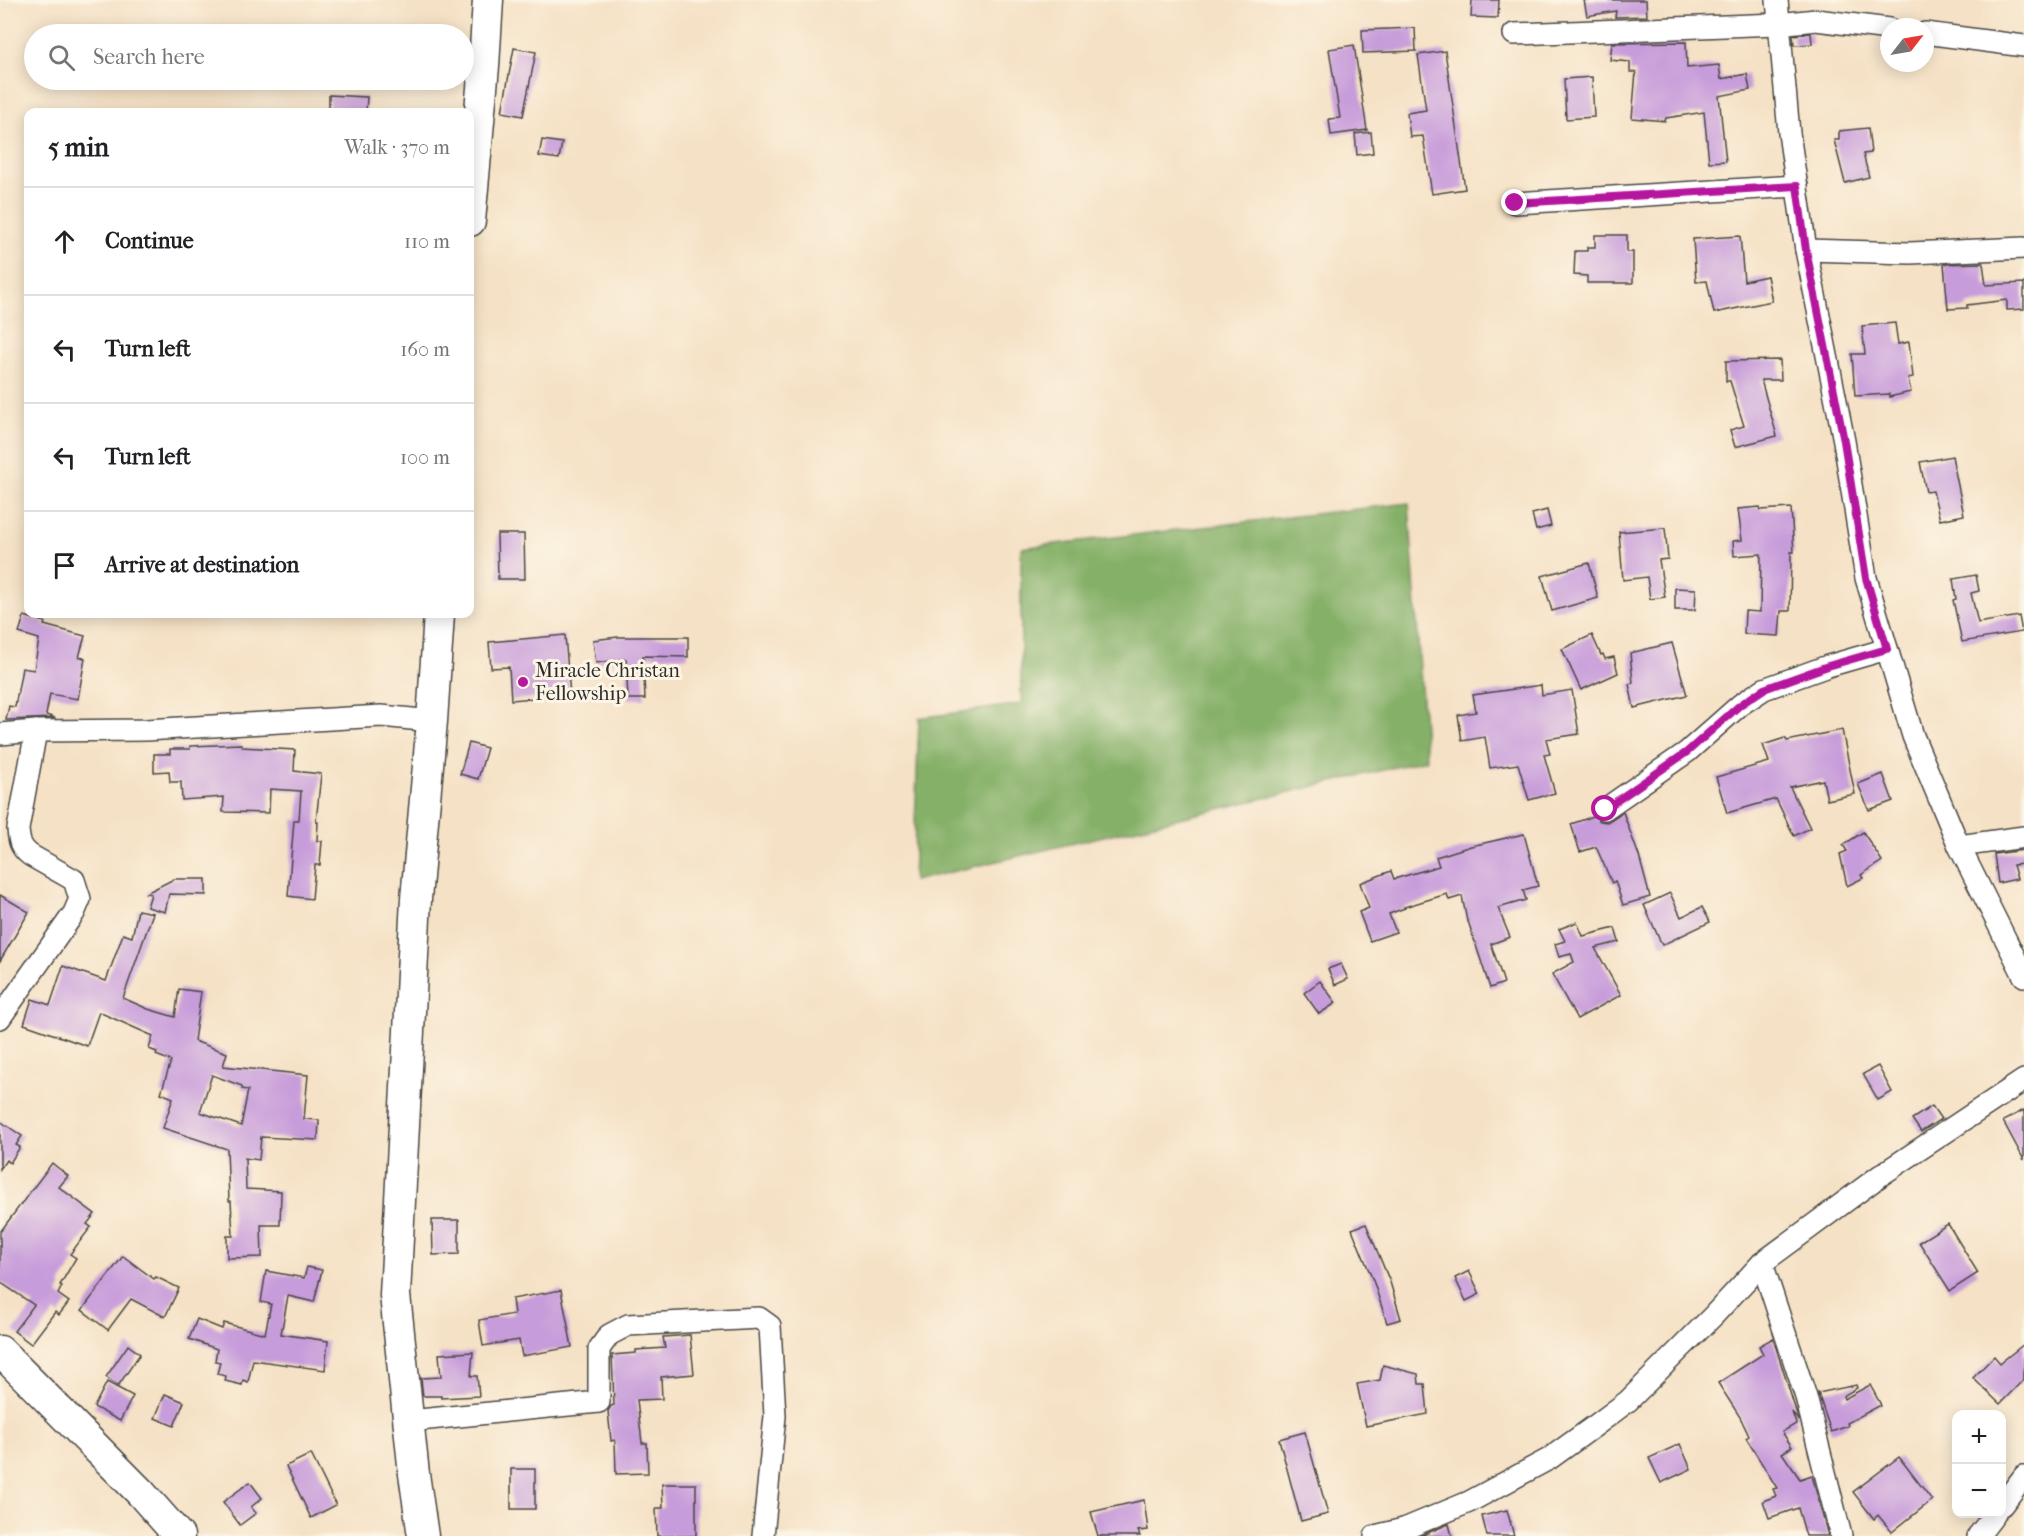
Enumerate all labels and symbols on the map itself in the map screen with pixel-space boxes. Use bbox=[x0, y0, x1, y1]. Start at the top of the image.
north arrow bbox=[1880, 18, 1934, 72]
route end bbox=[1501, 189, 1527, 215]
place label: Miracle Christan Fellowship bbox=[535, 659, 680, 705]
marker: Miracle Christan Fellowship bbox=[516, 675, 530, 689]
route start bbox=[1591, 795, 1617, 821]

